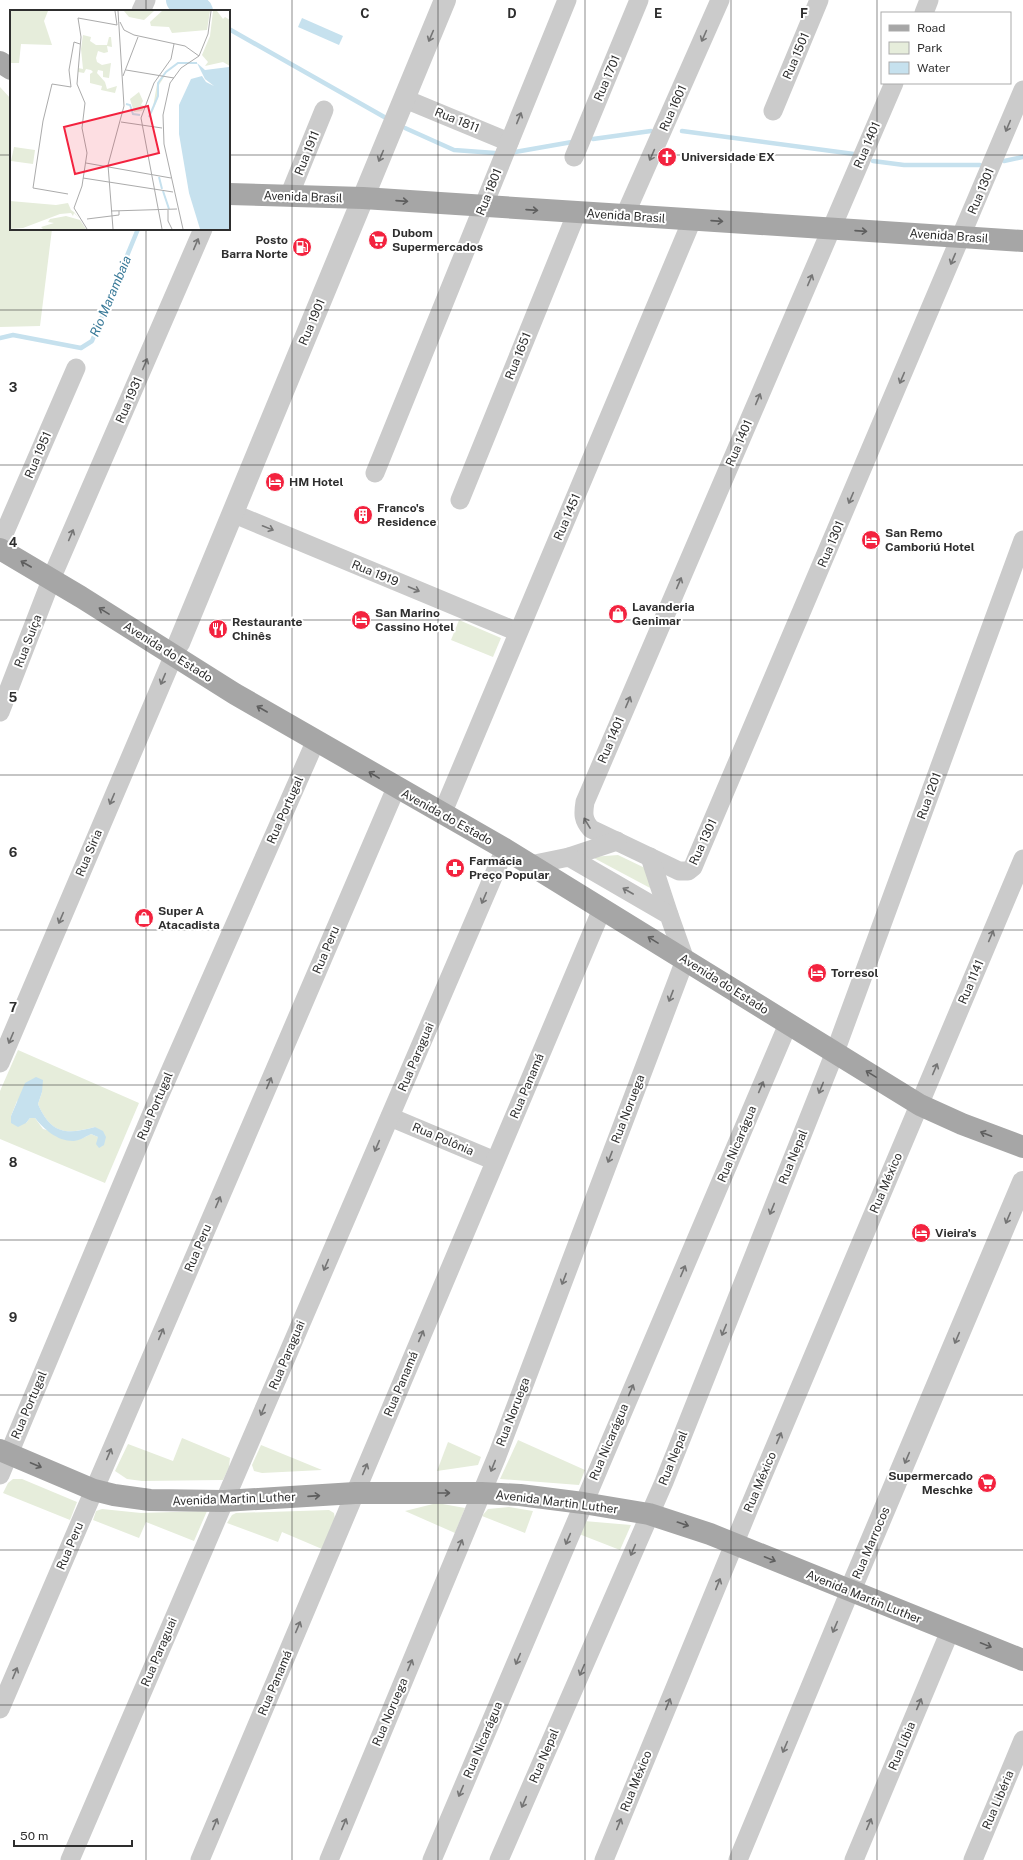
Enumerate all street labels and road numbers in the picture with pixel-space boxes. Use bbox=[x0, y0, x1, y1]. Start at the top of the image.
street label: Rua 1501 bbox=[780, 31, 812, 81]
street label: Rua 1701 bbox=[591, 53, 623, 103]
street label: Rua 1601 bbox=[657, 83, 689, 133]
street label: Rua 1811 bbox=[433, 105, 481, 135]
street label: Rua 1401 bbox=[851, 120, 883, 170]
street label: Rua 1911 bbox=[292, 129, 322, 177]
street label: Rua 1301 bbox=[965, 166, 997, 216]
street label: Rua 1801 bbox=[473, 167, 505, 217]
street label: Avenida Brasil bbox=[263, 189, 343, 205]
street label: Avenida Brasil bbox=[586, 206, 666, 226]
street label: Avenida Brasil bbox=[909, 226, 989, 246]
street label: Rua 1901 bbox=[296, 297, 328, 347]
street label: Rua 1651 bbox=[502, 330, 534, 382]
street label: Rua 1931 bbox=[113, 375, 145, 425]
street label: Rua 1401 bbox=[723, 418, 755, 468]
street label: Rua 1951 bbox=[22, 429, 54, 481]
street label: Rua 1451 bbox=[551, 492, 583, 542]
street label: Rua 1301 bbox=[815, 519, 847, 569]
street label: Rua 1919 bbox=[350, 557, 400, 589]
street label: Rua Suíça bbox=[12, 613, 44, 669]
street label: Avenida do Estado bbox=[121, 619, 215, 685]
street label: Rua 1401 bbox=[595, 715, 627, 765]
street label: Rua 1201 bbox=[914, 771, 944, 821]
street label: Rua Portugal bbox=[264, 774, 306, 846]
street label: Avenida do Estado bbox=[399, 786, 495, 848]
street label: Rua 1301 bbox=[686, 817, 720, 867]
street label: Rua Síria bbox=[73, 827, 105, 879]
street label: Rua Peru bbox=[310, 924, 342, 976]
street label: Avenida do Estado bbox=[677, 951, 771, 1017]
street label: Rua 1141 bbox=[955, 958, 987, 1006]
street label: Rua Paraguai bbox=[395, 1020, 437, 1094]
street label: Rua Panamá bbox=[507, 1051, 547, 1121]
street label: Rua Portugal bbox=[134, 1070, 176, 1142]
street label: Rua Noruega bbox=[608, 1073, 648, 1145]
street label: Rua Nicarágua bbox=[715, 1104, 759, 1184]
street label: Rua Polônia bbox=[410, 1120, 476, 1158]
street label: Rua Nepal bbox=[776, 1127, 810, 1186]
street label: Rua México bbox=[867, 1150, 905, 1215]
street label: Rua Peru bbox=[182, 1222, 214, 1274]
street label: Rua Paraguai bbox=[266, 1318, 308, 1392]
street label: Rua Panamá bbox=[381, 1349, 421, 1419]
street label: Rua Portugal bbox=[8, 1369, 50, 1441]
street label: Rua Noruega bbox=[493, 1376, 533, 1448]
street label: Rua Nicarágua bbox=[587, 1402, 631, 1482]
street label: Rua Nepal bbox=[656, 1428, 690, 1487]
street label: Rua México bbox=[741, 1449, 779, 1514]
street label: Avenida Martin Luther bbox=[495, 1488, 619, 1517]
street label: Avenida Martin Luther bbox=[172, 1490, 296, 1508]
street label: Rua Marrocos bbox=[849, 1505, 893, 1581]
street label: Rua Peru bbox=[54, 1520, 86, 1572]
street label: Avenida Martin Luther bbox=[804, 1567, 924, 1627]
street label: Rua Paraguai bbox=[138, 1615, 180, 1689]
street label: Rua Panamá bbox=[255, 1648, 295, 1718]
street label: Rua Noruega bbox=[369, 1676, 411, 1748]
street label: Rua Nicarágua bbox=[461, 1700, 505, 1780]
street label: Rua Líbia bbox=[886, 1720, 918, 1772]
street label: Rua Nepal bbox=[526, 1726, 562, 1785]
street label: Rua México bbox=[617, 1748, 655, 1814]
street label: Rua Libéria bbox=[979, 1768, 1017, 1832]

